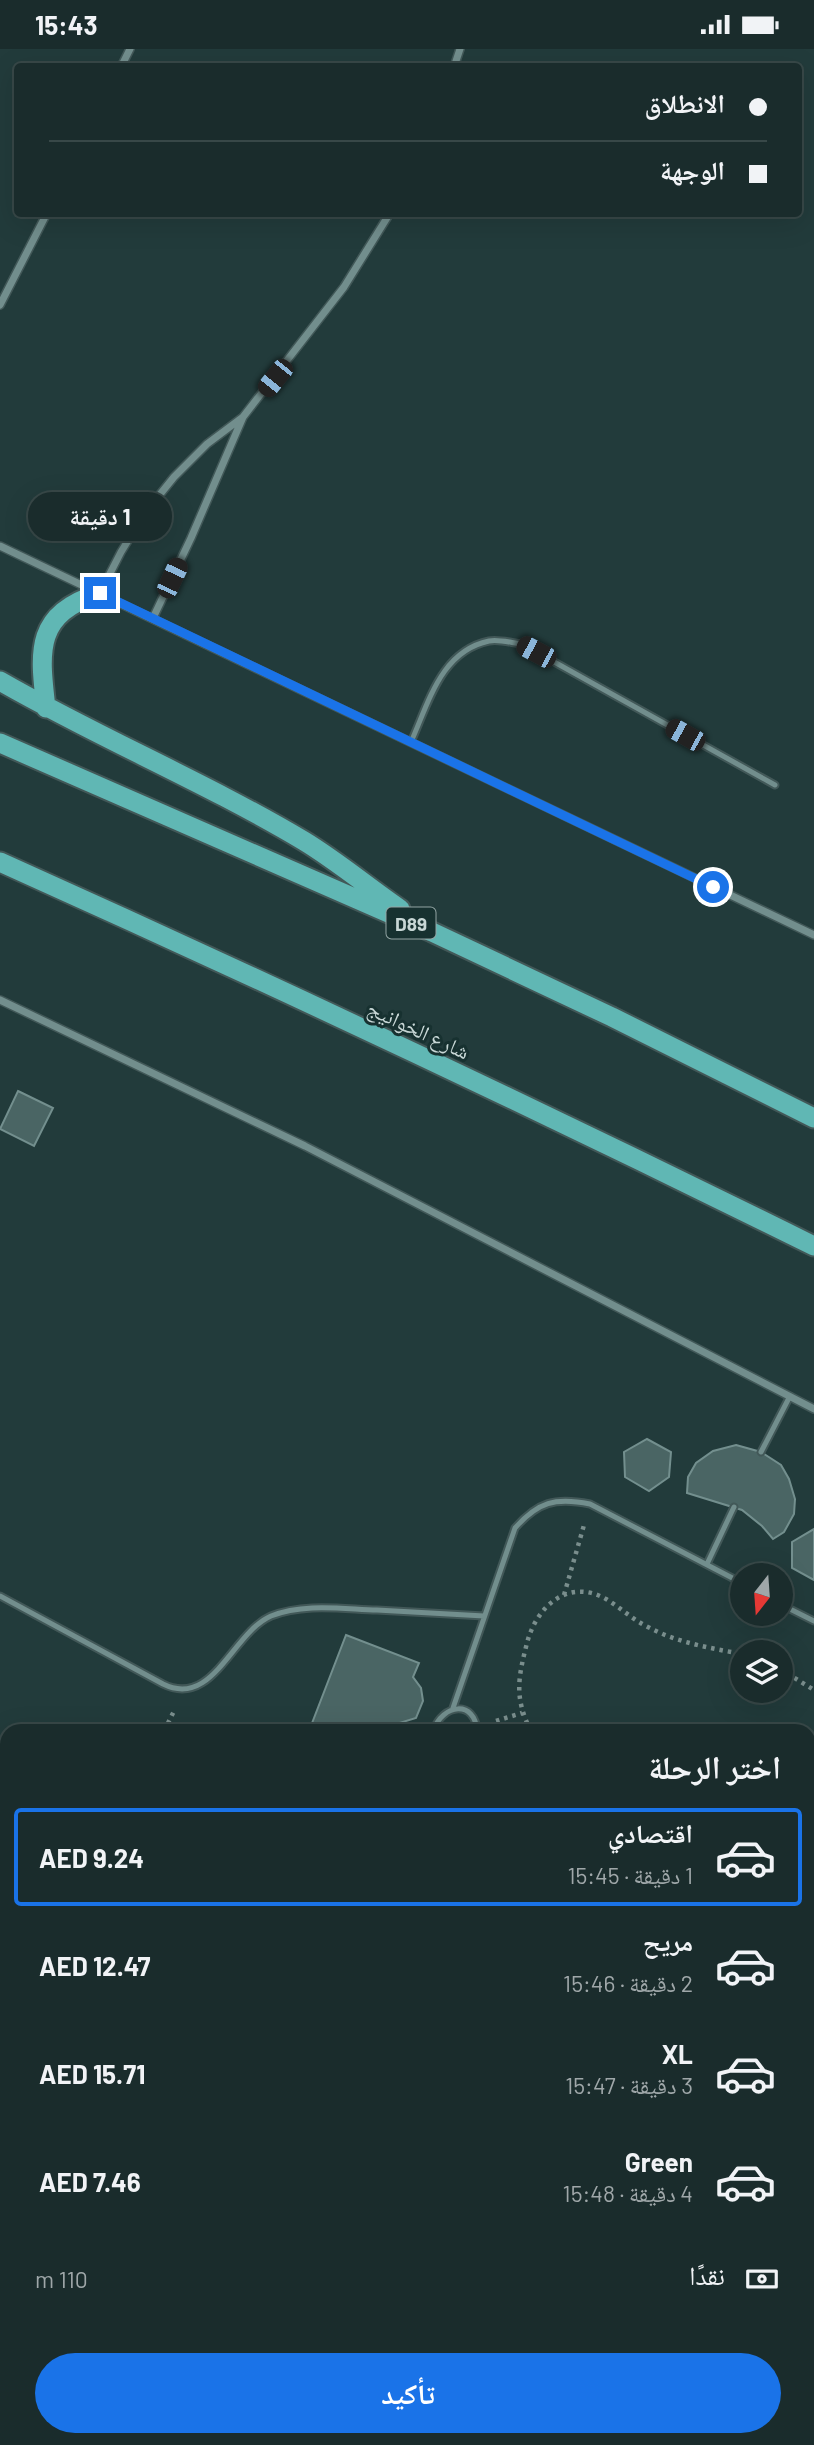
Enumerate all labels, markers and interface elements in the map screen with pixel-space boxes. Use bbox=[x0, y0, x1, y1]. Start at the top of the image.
text: 15:43 bbox=[35, 9, 97, 40]
text: الانطلاق bbox=[645, 87, 725, 118]
text: الوجهة bbox=[660, 154, 725, 185]
car bbox=[254, 355, 297, 401]
callout: 1 دقيقة bbox=[28, 491, 172, 540]
text: 1 دقيقة bbox=[69, 502, 131, 530]
car bbox=[154, 555, 191, 601]
route end bbox=[84, 577, 116, 609]
car bbox=[513, 633, 560, 671]
car bbox=[662, 716, 709, 754]
route start bbox=[697, 871, 729, 903]
road number: D89 bbox=[386, 908, 436, 939]
street label: شارع الخوانيج bbox=[363, 994, 474, 1065]
north arrow bbox=[730, 1563, 793, 1626]
map controls bbox=[730, 1563, 793, 1703]
button: layers bbox=[730, 1640, 793, 1703]
text: اختر الرحلة bbox=[648, 1747, 781, 1785]
text: اقتصادي bbox=[608, 1817, 693, 1848]
icon: car bbox=[714, 1826, 777, 1889]
text: AED 9.24 bbox=[39, 1842, 144, 1873]
text: 1 دقيقة · 15:45 bbox=[567, 1861, 693, 1889]
text: مريح bbox=[643, 1925, 693, 1956]
icon: car bbox=[714, 1934, 777, 1997]
text: AED 12.47 bbox=[39, 1950, 150, 1981]
text: 2 دقيقة · 15:46 bbox=[563, 1969, 693, 1997]
text: XL bbox=[662, 2038, 693, 2069]
icon: car bbox=[714, 2042, 777, 2105]
text: AED 15.71 bbox=[39, 2058, 145, 2089]
text: 3 دقيقة · 15:47 bbox=[565, 2071, 693, 2099]
text: Green bbox=[625, 2146, 693, 2177]
icon: car bbox=[714, 2150, 777, 2213]
text: AED 7.46 bbox=[39, 2166, 141, 2197]
text: 4 دقيقة · 15:48 bbox=[563, 2179, 693, 2207]
text: نقدًا bbox=[689, 2259, 725, 2290]
icon: cash bbox=[743, 2260, 781, 2298]
text: 110 m bbox=[35, 2265, 88, 2293]
button: تأكيد bbox=[35, 2353, 781, 2433]

